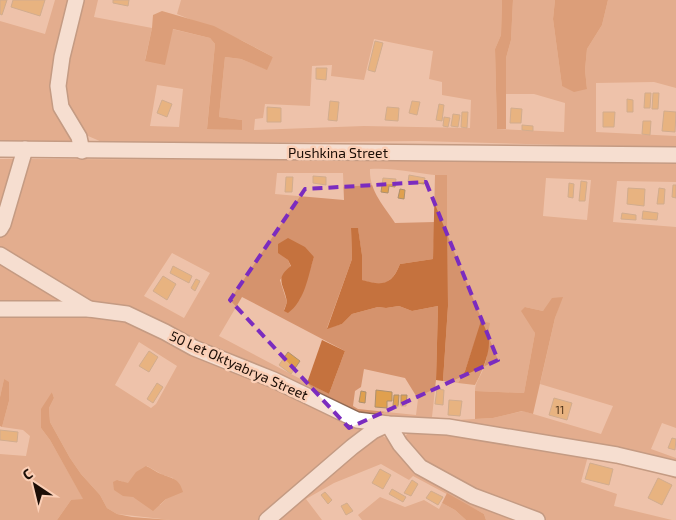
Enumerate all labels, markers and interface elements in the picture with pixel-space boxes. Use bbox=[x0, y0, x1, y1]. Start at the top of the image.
street label: Pushkina Street bbox=[288, 144, 388, 161]
street label: 50 Let Oktyabrya Street bbox=[167, 327, 311, 403]
house number: 11 bbox=[556, 403, 564, 416]
north arrow bbox=[10, 460, 60, 510]
text: С bbox=[19, 465, 36, 483]

